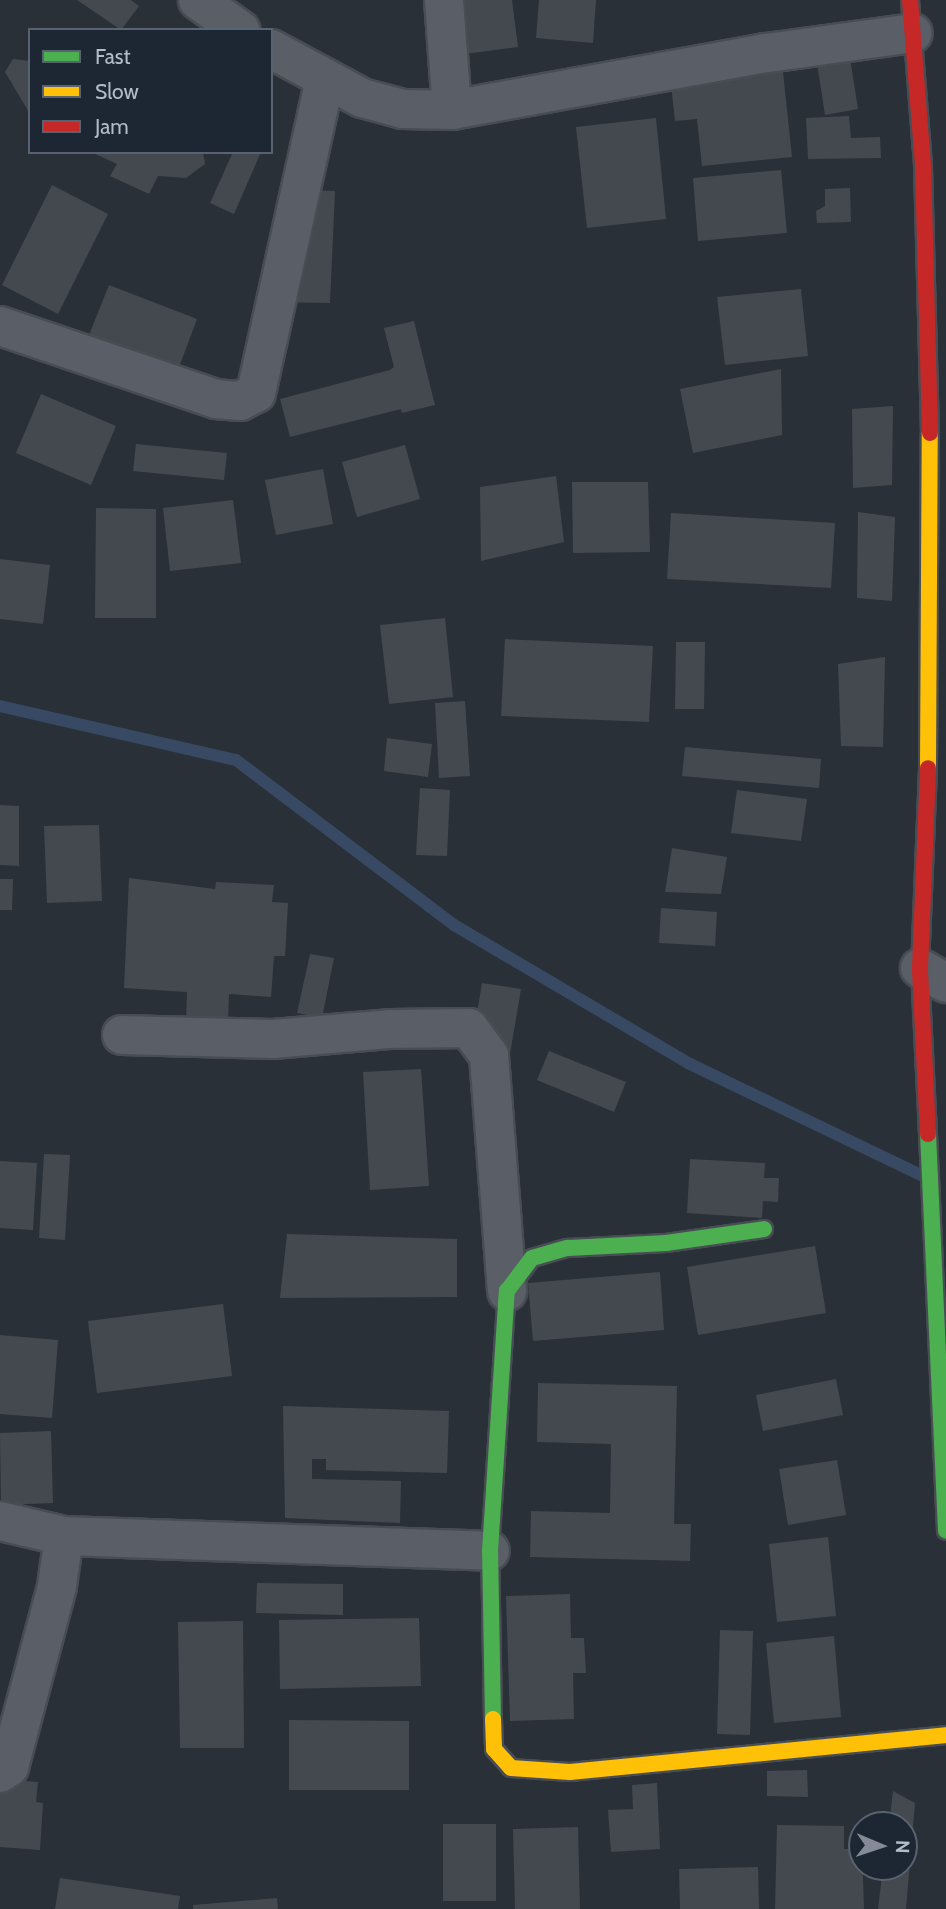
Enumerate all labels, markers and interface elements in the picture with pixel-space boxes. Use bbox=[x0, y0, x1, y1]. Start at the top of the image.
legend bbox=[28, 28, 273, 154]
text: Fast bbox=[95, 44, 131, 69]
text: Slow bbox=[95, 79, 139, 104]
text: Jam bbox=[95, 114, 129, 139]
north arrow bbox=[848, 1811, 918, 1881]
text: N bbox=[891, 1840, 914, 1854]

